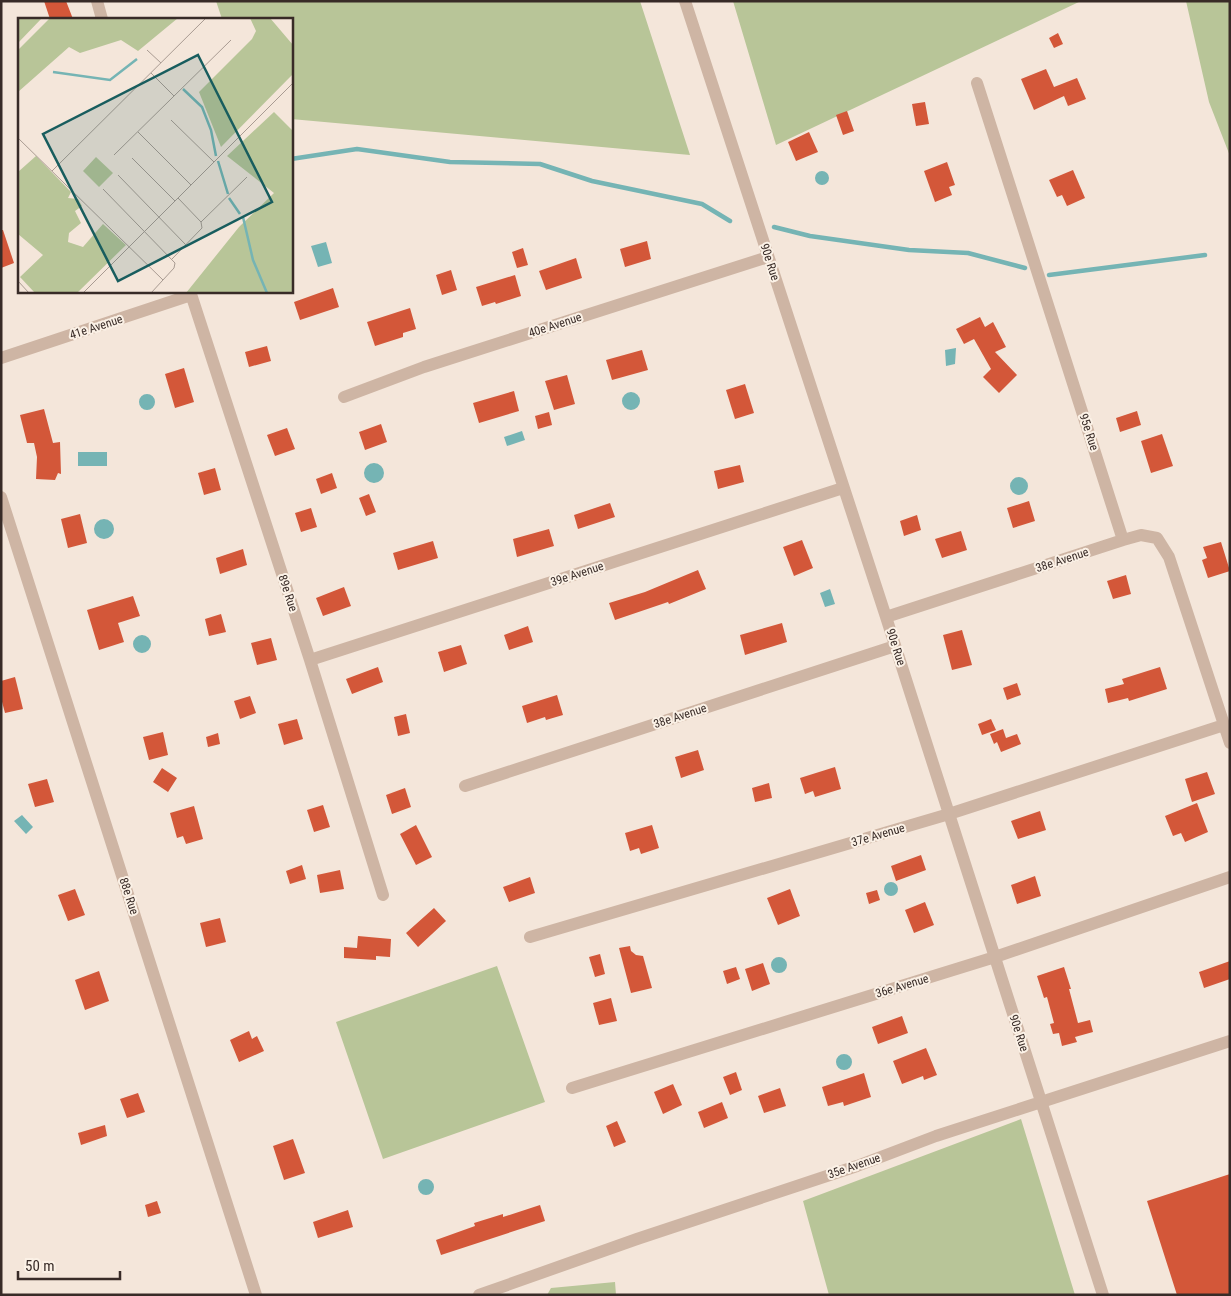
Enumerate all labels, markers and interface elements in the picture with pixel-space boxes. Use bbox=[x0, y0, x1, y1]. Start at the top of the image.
inset map bbox=[18, 18, 292, 292]
street label: 90e Rue bbox=[757, 242, 783, 283]
street label: 40e Avenue bbox=[527, 310, 584, 340]
street label: 41e Avenue bbox=[68, 312, 125, 342]
street label: 95e Rue bbox=[1076, 412, 1102, 453]
street label: 38e Avenue bbox=[1034, 545, 1091, 575]
street label: 39e Avenue bbox=[549, 559, 606, 589]
street label: 89e Rue bbox=[275, 573, 301, 614]
street label: 90e Rue bbox=[883, 627, 909, 668]
street label: 38e Avenue bbox=[652, 701, 709, 731]
street label: 37e Avenue bbox=[850, 821, 907, 849]
street label: 88e Rue bbox=[116, 876, 142, 917]
street label: 36e Avenue bbox=[874, 971, 931, 1001]
street label: 90e Rue bbox=[1006, 1013, 1032, 1054]
street label: 35e Avenue bbox=[826, 1150, 883, 1182]
scale bar bbox=[18, 1248, 120, 1280]
text: 50 m bbox=[25, 1257, 55, 1275]

